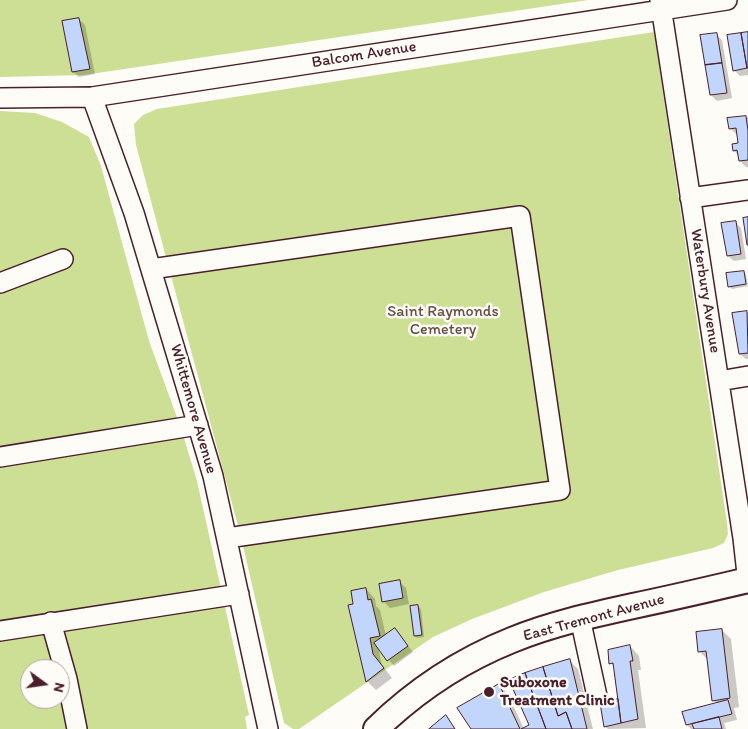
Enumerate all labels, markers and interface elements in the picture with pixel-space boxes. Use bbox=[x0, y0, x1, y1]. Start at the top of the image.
street label: Balcom Avenue bbox=[310, 37, 418, 73]
street label: Waterbury Avenue bbox=[686, 227, 724, 355]
park label: Saint Raymonds Cemetery bbox=[387, 302, 499, 340]
street label: Whittemore Avenue bbox=[165, 342, 221, 476]
street label: East Tremont Avenue bbox=[521, 590, 667, 646]
north arrow bbox=[20, 659, 70, 709]
place label: Suboxone Treatment Clinic bbox=[500, 673, 615, 711]
text: N bbox=[50, 681, 68, 694]
marker: Suboxone Treatment Clinic bbox=[482, 685, 496, 699]

